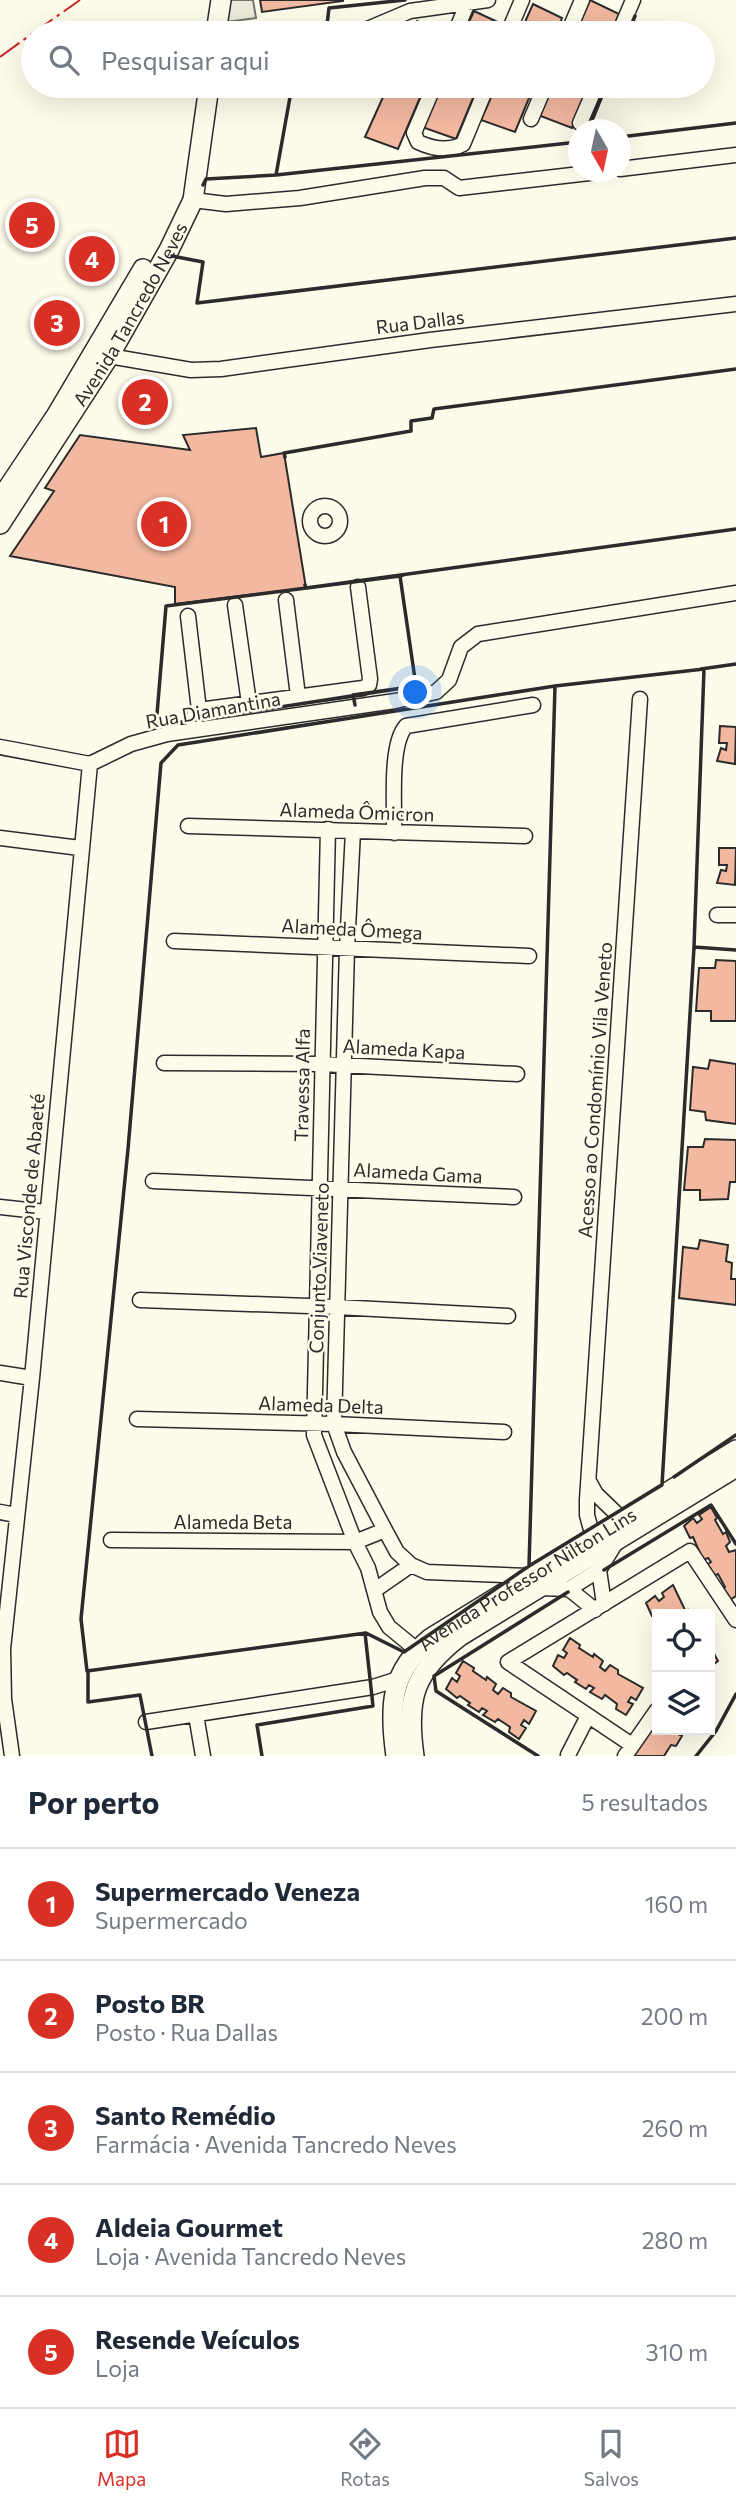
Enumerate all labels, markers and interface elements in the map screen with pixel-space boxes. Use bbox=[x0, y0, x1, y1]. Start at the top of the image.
search box bbox=[21, 21, 715, 98]
icon: search bbox=[45, 41, 83, 79]
text: Pesquisar aqui bbox=[101, 44, 270, 75]
north arrow bbox=[568, 119, 631, 182]
pin: 5 bbox=[9, 199, 55, 251]
street label: Avenida Tancredo Neves bbox=[68, 219, 192, 410]
pin: 4 bbox=[69, 233, 115, 285]
pin: 3 bbox=[34, 297, 80, 349]
street label: Rua Dallas bbox=[374, 305, 466, 338]
pin: 2 bbox=[122, 376, 168, 428]
pin: 1 bbox=[141, 498, 187, 550]
your location bbox=[398, 675, 432, 709]
street label: Rua Diamantina bbox=[144, 686, 282, 733]
street label: Alameda Ômicron bbox=[279, 796, 435, 826]
street label: Alameda Ômega bbox=[281, 912, 423, 944]
street label: Acesso ao Condomínio Vila Veneto bbox=[573, 941, 616, 1239]
street label: Travessa Alfa bbox=[289, 1028, 314, 1142]
street label: Alameda Kapa bbox=[342, 1034, 466, 1063]
street label: Rua Visconde de Abaeté bbox=[8, 1092, 49, 1300]
street label: Alameda Gama bbox=[353, 1158, 483, 1187]
street label: Conjunto Viaveneto bbox=[304, 1182, 333, 1354]
street label: Alameda Delta bbox=[258, 1391, 384, 1418]
street label: Avenida Professor Nilton Lins bbox=[413, 1502, 640, 1655]
street label: Alameda Beta bbox=[174, 1510, 292, 1533]
map controls bbox=[652, 1609, 715, 1735]
button: locate bbox=[652, 1609, 715, 1672]
button: layers bbox=[652, 1672, 715, 1735]
text: Por perto bbox=[28, 1783, 160, 1820]
text: 5 resultados bbox=[582, 1788, 708, 1816]
text: Supermercado Veneza bbox=[95, 1875, 360, 1906]
text: 1 bbox=[46, 1890, 56, 1918]
text: 160 m bbox=[645, 1890, 708, 1918]
text: Supermercado bbox=[95, 1906, 248, 1934]
text: Posto BR bbox=[95, 1987, 205, 2018]
text: 2 bbox=[44, 2002, 58, 2030]
text: 200 m bbox=[641, 2002, 708, 2030]
text: Posto · Rua Dallas bbox=[95, 2018, 278, 2046]
text: Santo Remédio bbox=[95, 2099, 276, 2130]
text: 3 bbox=[44, 2114, 58, 2142]
text: 260 m bbox=[642, 2114, 708, 2142]
text: Farmácia · Avenida Tancredo Neves bbox=[95, 2130, 457, 2158]
text: Aldeia Gourmet bbox=[95, 2211, 283, 2242]
text: 4 bbox=[44, 2226, 58, 2254]
text: 280 m bbox=[642, 2226, 708, 2254]
text: Loja · Avenida Tancredo Neves bbox=[95, 2242, 406, 2270]
text: Resende Veículos bbox=[95, 2323, 300, 2354]
text: 5 bbox=[44, 2338, 58, 2366]
text: 310 m bbox=[646, 2338, 708, 2366]
text: Loja bbox=[95, 2354, 140, 2382]
tab: Mapa bbox=[97, 2425, 146, 2490]
tab: Rotas bbox=[340, 2425, 390, 2490]
tab: Salvos bbox=[584, 2425, 639, 2490]

